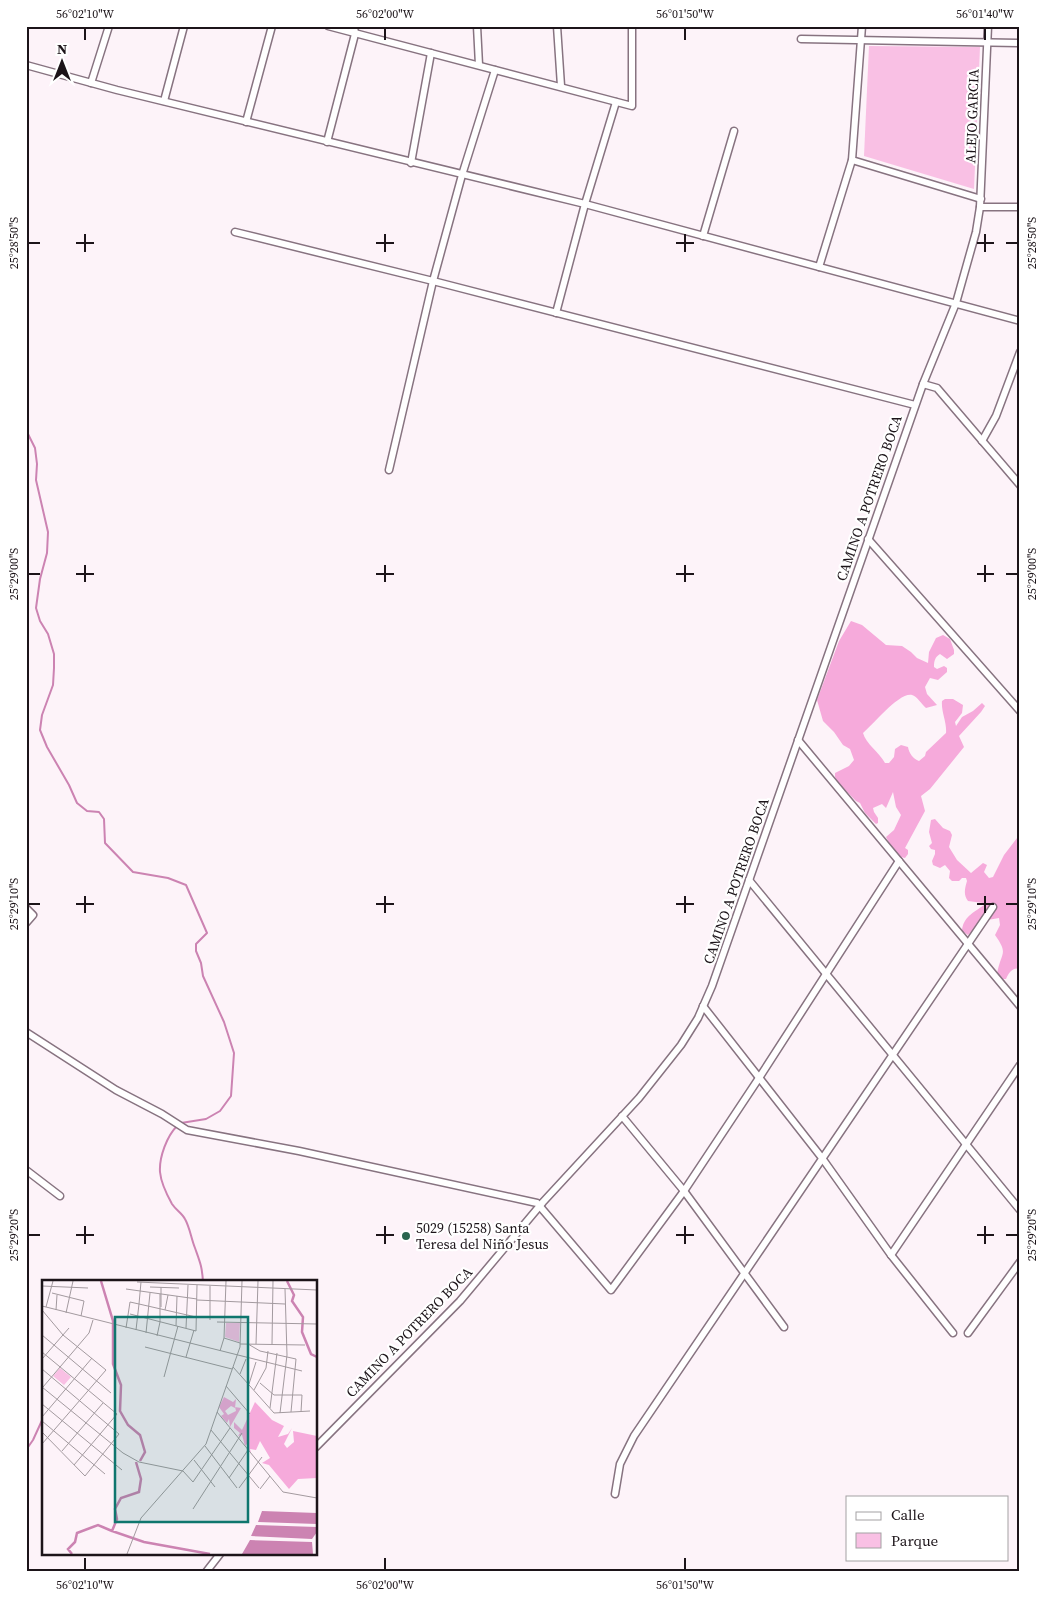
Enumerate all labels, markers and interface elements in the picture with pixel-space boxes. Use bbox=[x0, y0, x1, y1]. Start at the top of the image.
text: 56°02'10"W bbox=[56, 6, 114, 22]
text: 56°02'00"W bbox=[356, 6, 414, 22]
text: 56°01'50"W bbox=[656, 6, 714, 22]
text: 56°01'40"W bbox=[956, 6, 1014, 22]
north arrow bbox=[38, 38, 88, 88]
text: N bbox=[57, 39, 67, 59]
street label: ALEJO GARCIA bbox=[960, 68, 984, 164]
text: 25°28'50"S bbox=[6, 217, 22, 269]
text: 25°28'50"S bbox=[1024, 217, 1040, 269]
street label: CAMINO A POTRERO BOCA bbox=[831, 412, 907, 584]
text: 25°29'00"S bbox=[6, 548, 22, 600]
text: 25°29'00"S bbox=[1024, 548, 1040, 600]
street label: CAMINO A POTRERO BOCA bbox=[698, 795, 774, 967]
text: 25°29'10"S bbox=[6, 878, 22, 930]
text: 25°29'10"S bbox=[1024, 878, 1040, 930]
text: 25°29'20"S bbox=[6, 1209, 22, 1261]
text: 25°29'20"S bbox=[1024, 1209, 1040, 1261]
place label: 5029 (15258) Santa Teresa del Niño Jesus bbox=[416, 1218, 549, 1254]
marker: 5029 (15258) Santa Teresa del Niño Jesus bbox=[400, 1230, 412, 1242]
street label: CAMINO A POTRERO BOCA bbox=[341, 1262, 477, 1402]
inset map bbox=[42, 1280, 318, 1556]
legend bbox=[846, 1496, 1008, 1560]
text: Calle bbox=[891, 1504, 925, 1525]
text: Parque bbox=[891, 1530, 939, 1551]
text: 56°02'10"W bbox=[56, 1577, 114, 1593]
text: 56°02'00"W bbox=[356, 1577, 414, 1593]
text: 56°01'50"W bbox=[656, 1577, 714, 1593]

